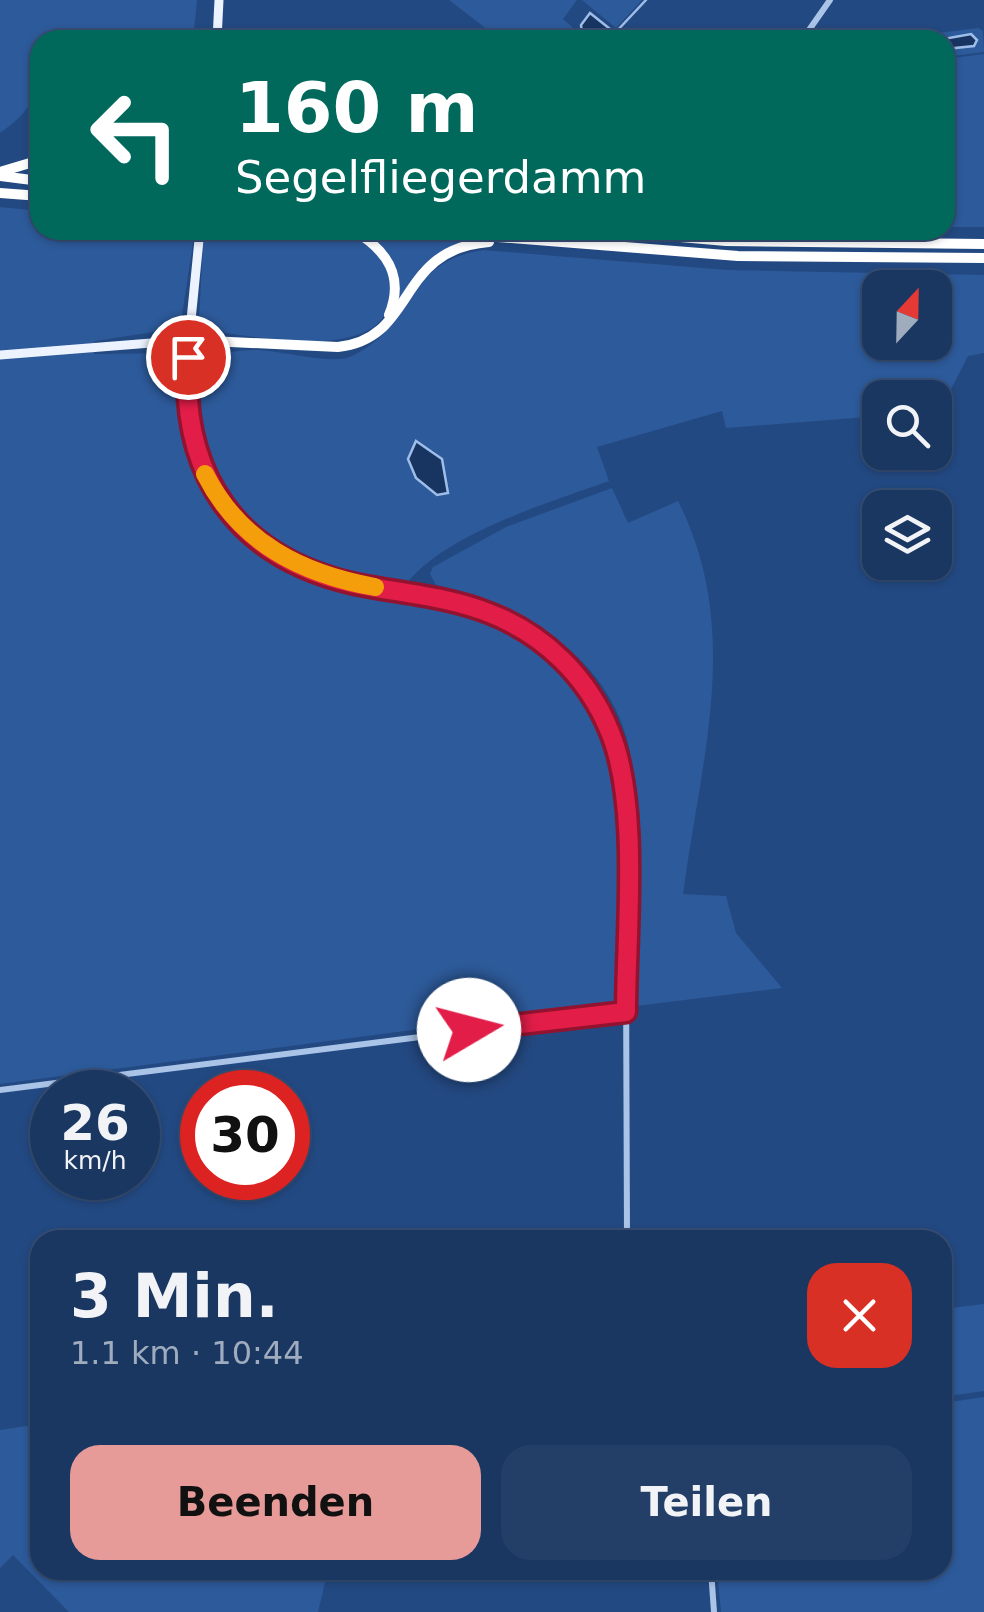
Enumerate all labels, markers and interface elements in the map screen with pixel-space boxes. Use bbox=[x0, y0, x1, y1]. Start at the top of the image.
text: 160 m bbox=[235, 67, 478, 149]
icon: left bbox=[70, 70, 200, 200]
text: Segelfliegerdamm bbox=[235, 151, 646, 204]
north arrow bbox=[862, 270, 952, 360]
map controls bbox=[862, 270, 952, 580]
pin bbox=[146, 315, 231, 400]
icon: arrive bbox=[161, 330, 216, 385]
button: search bbox=[862, 380, 952, 470]
button: layers bbox=[862, 490, 952, 580]
position arrow bbox=[417, 978, 521, 1082]
speed limit sign: 30 bbox=[180, 1070, 310, 1200]
text: 26 bbox=[60, 1094, 130, 1152]
text: km/h bbox=[63, 1146, 127, 1175]
text: 3 Min. bbox=[70, 1261, 278, 1331]
button: close bbox=[807, 1263, 912, 1368]
text: 1.1 km · 10:44 bbox=[70, 1334, 304, 1372]
button: Beenden bbox=[70, 1445, 481, 1560]
button: Teilen bbox=[501, 1445, 912, 1560]

